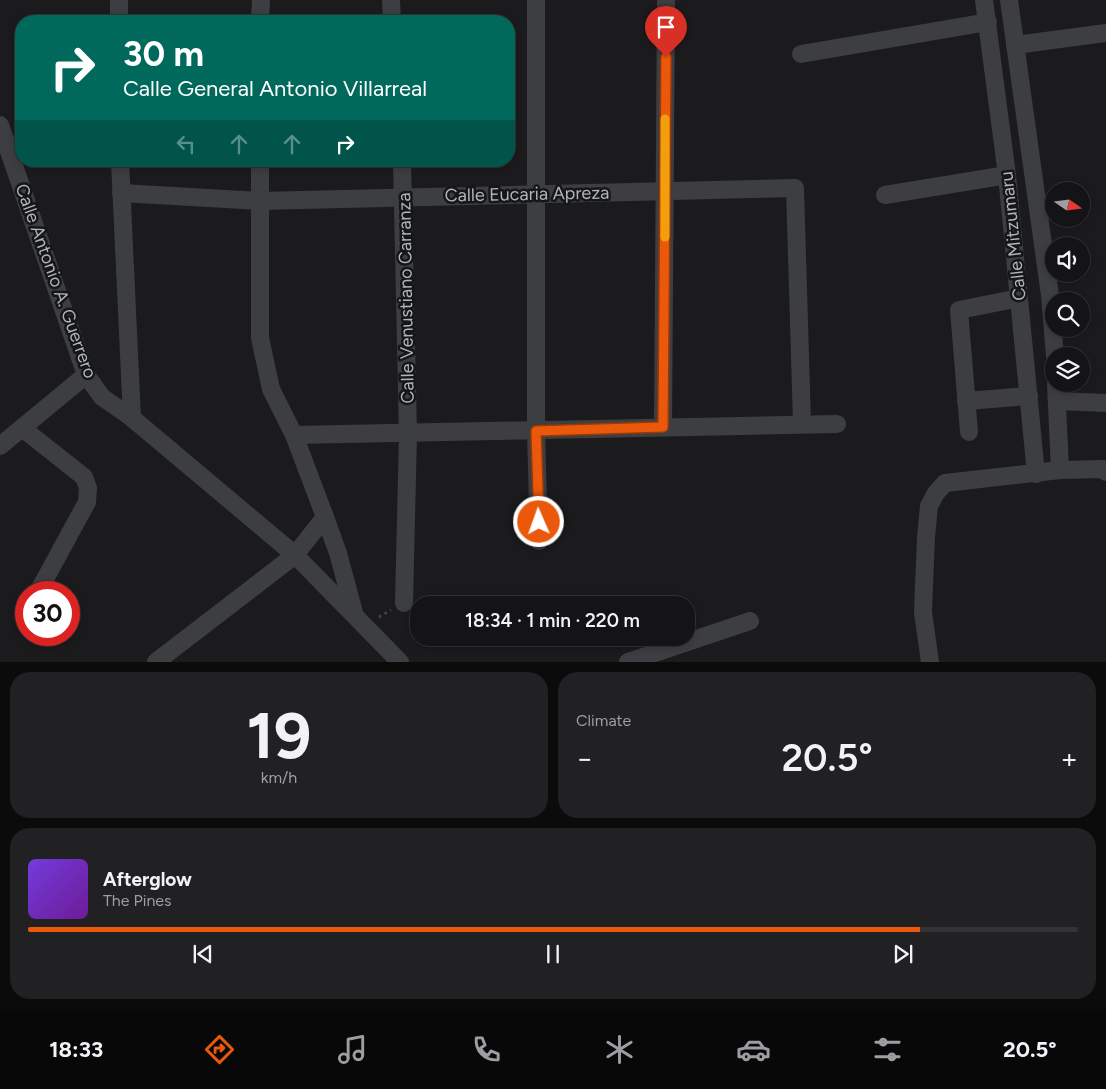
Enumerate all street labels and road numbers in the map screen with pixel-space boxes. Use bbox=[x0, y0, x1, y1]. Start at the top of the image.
street label: Calle Mitzumaru bbox=[995, 170, 1031, 302]
street label: Calle Antonio A. Guerrero bbox=[11, 181, 101, 381]
street label: Calle Eucaria Apreza bbox=[445, 182, 609, 206]
street label: Calle Venustiano Carranza bbox=[393, 192, 419, 404]

